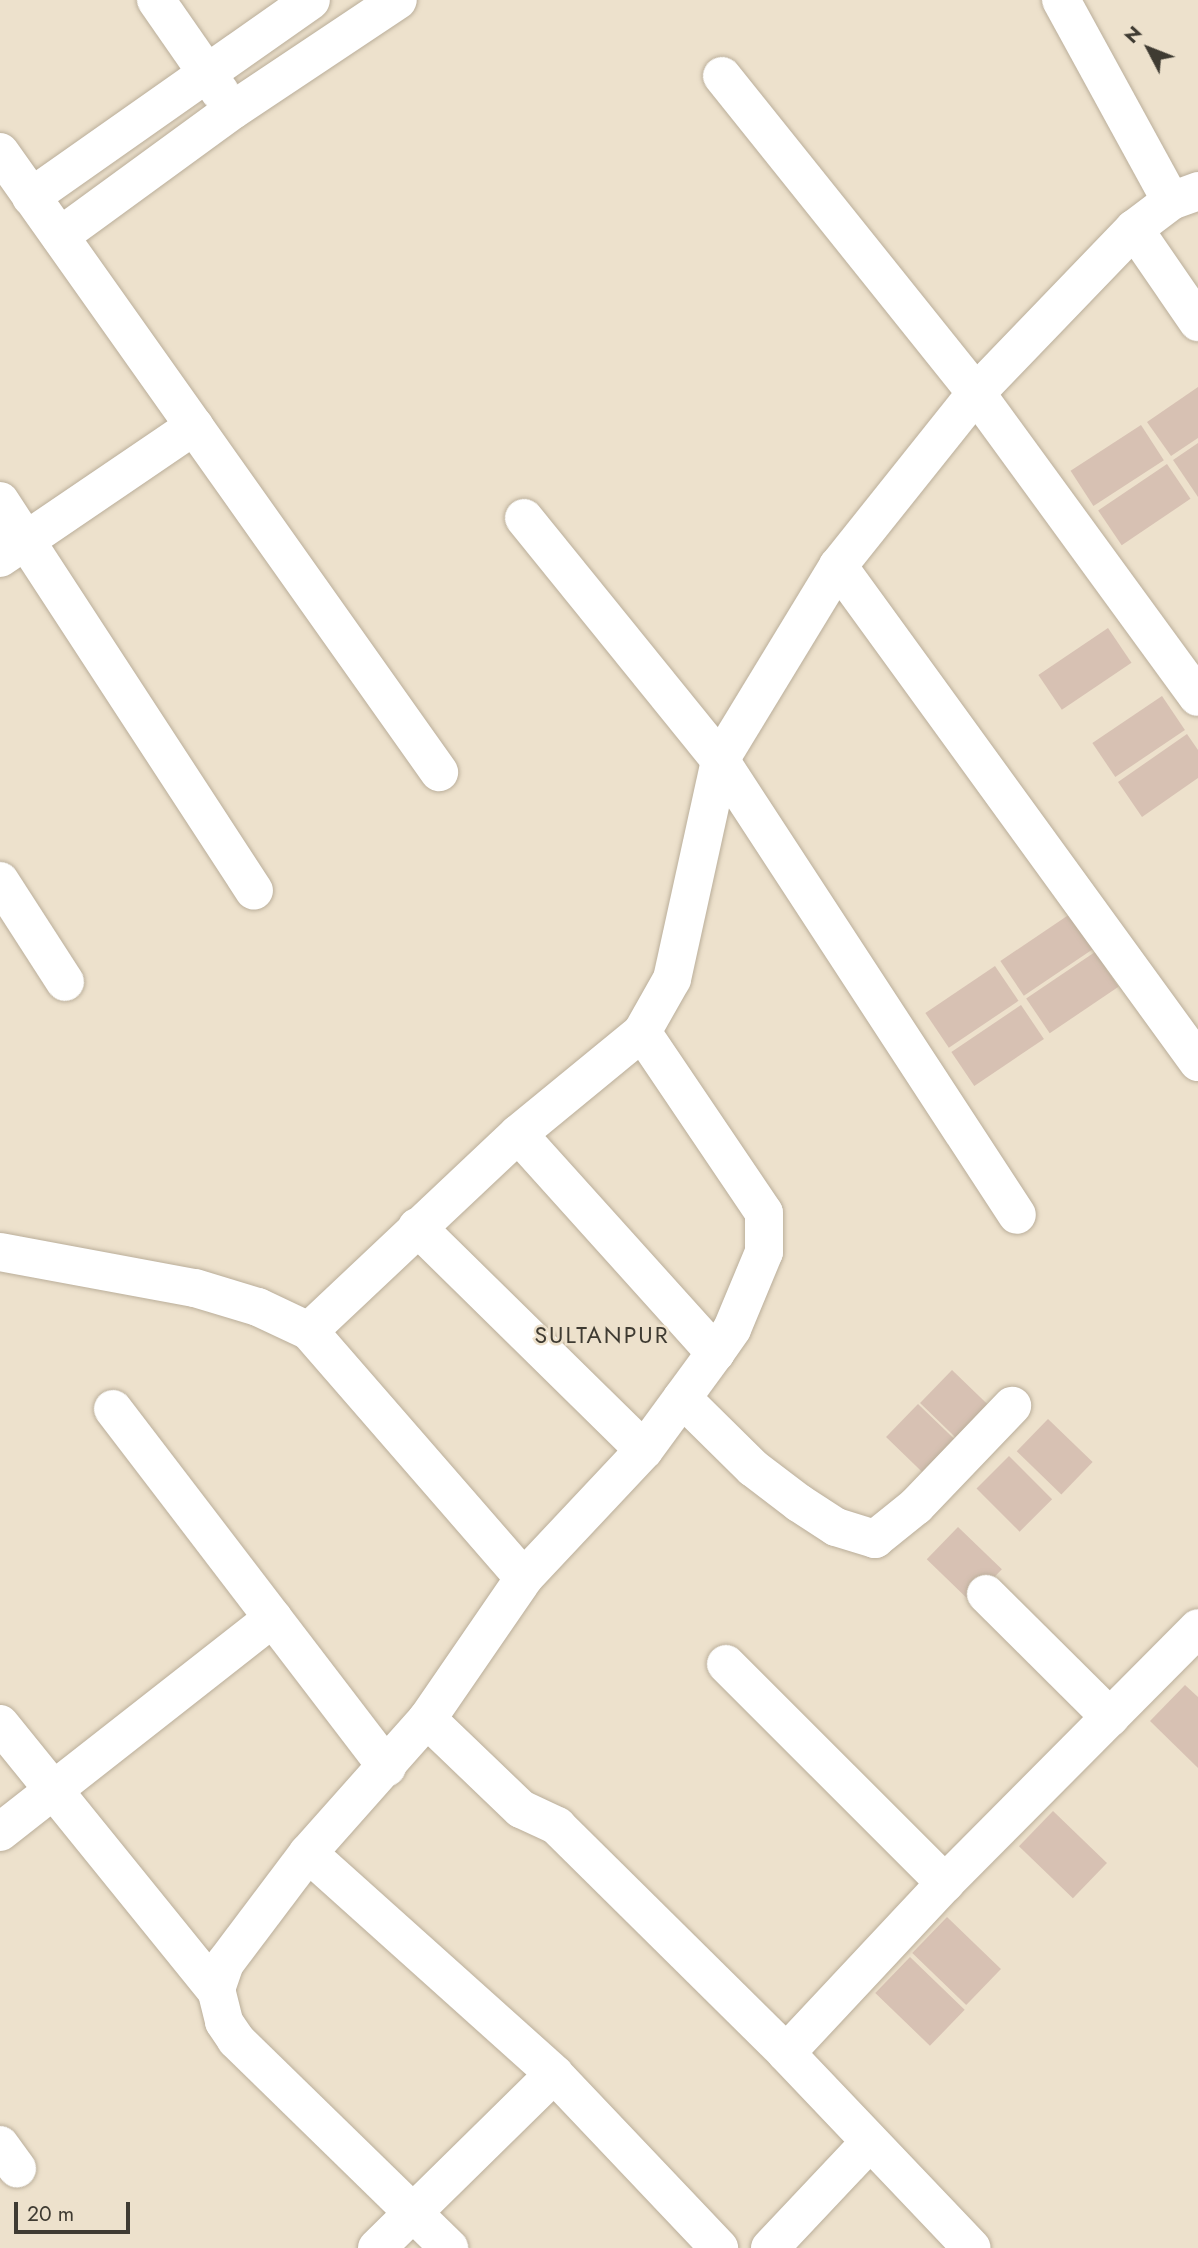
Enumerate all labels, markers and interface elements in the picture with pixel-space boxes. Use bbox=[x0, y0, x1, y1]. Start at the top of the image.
north arrow bbox=[1114, 14, 1184, 84]
text: N bbox=[1118, 20, 1148, 49]
district label: SULTANPUR bbox=[536, 1321, 668, 1349]
scale bar bbox=[18, 2188, 133, 2232]
text: 20 m bbox=[27, 2199, 74, 2229]

